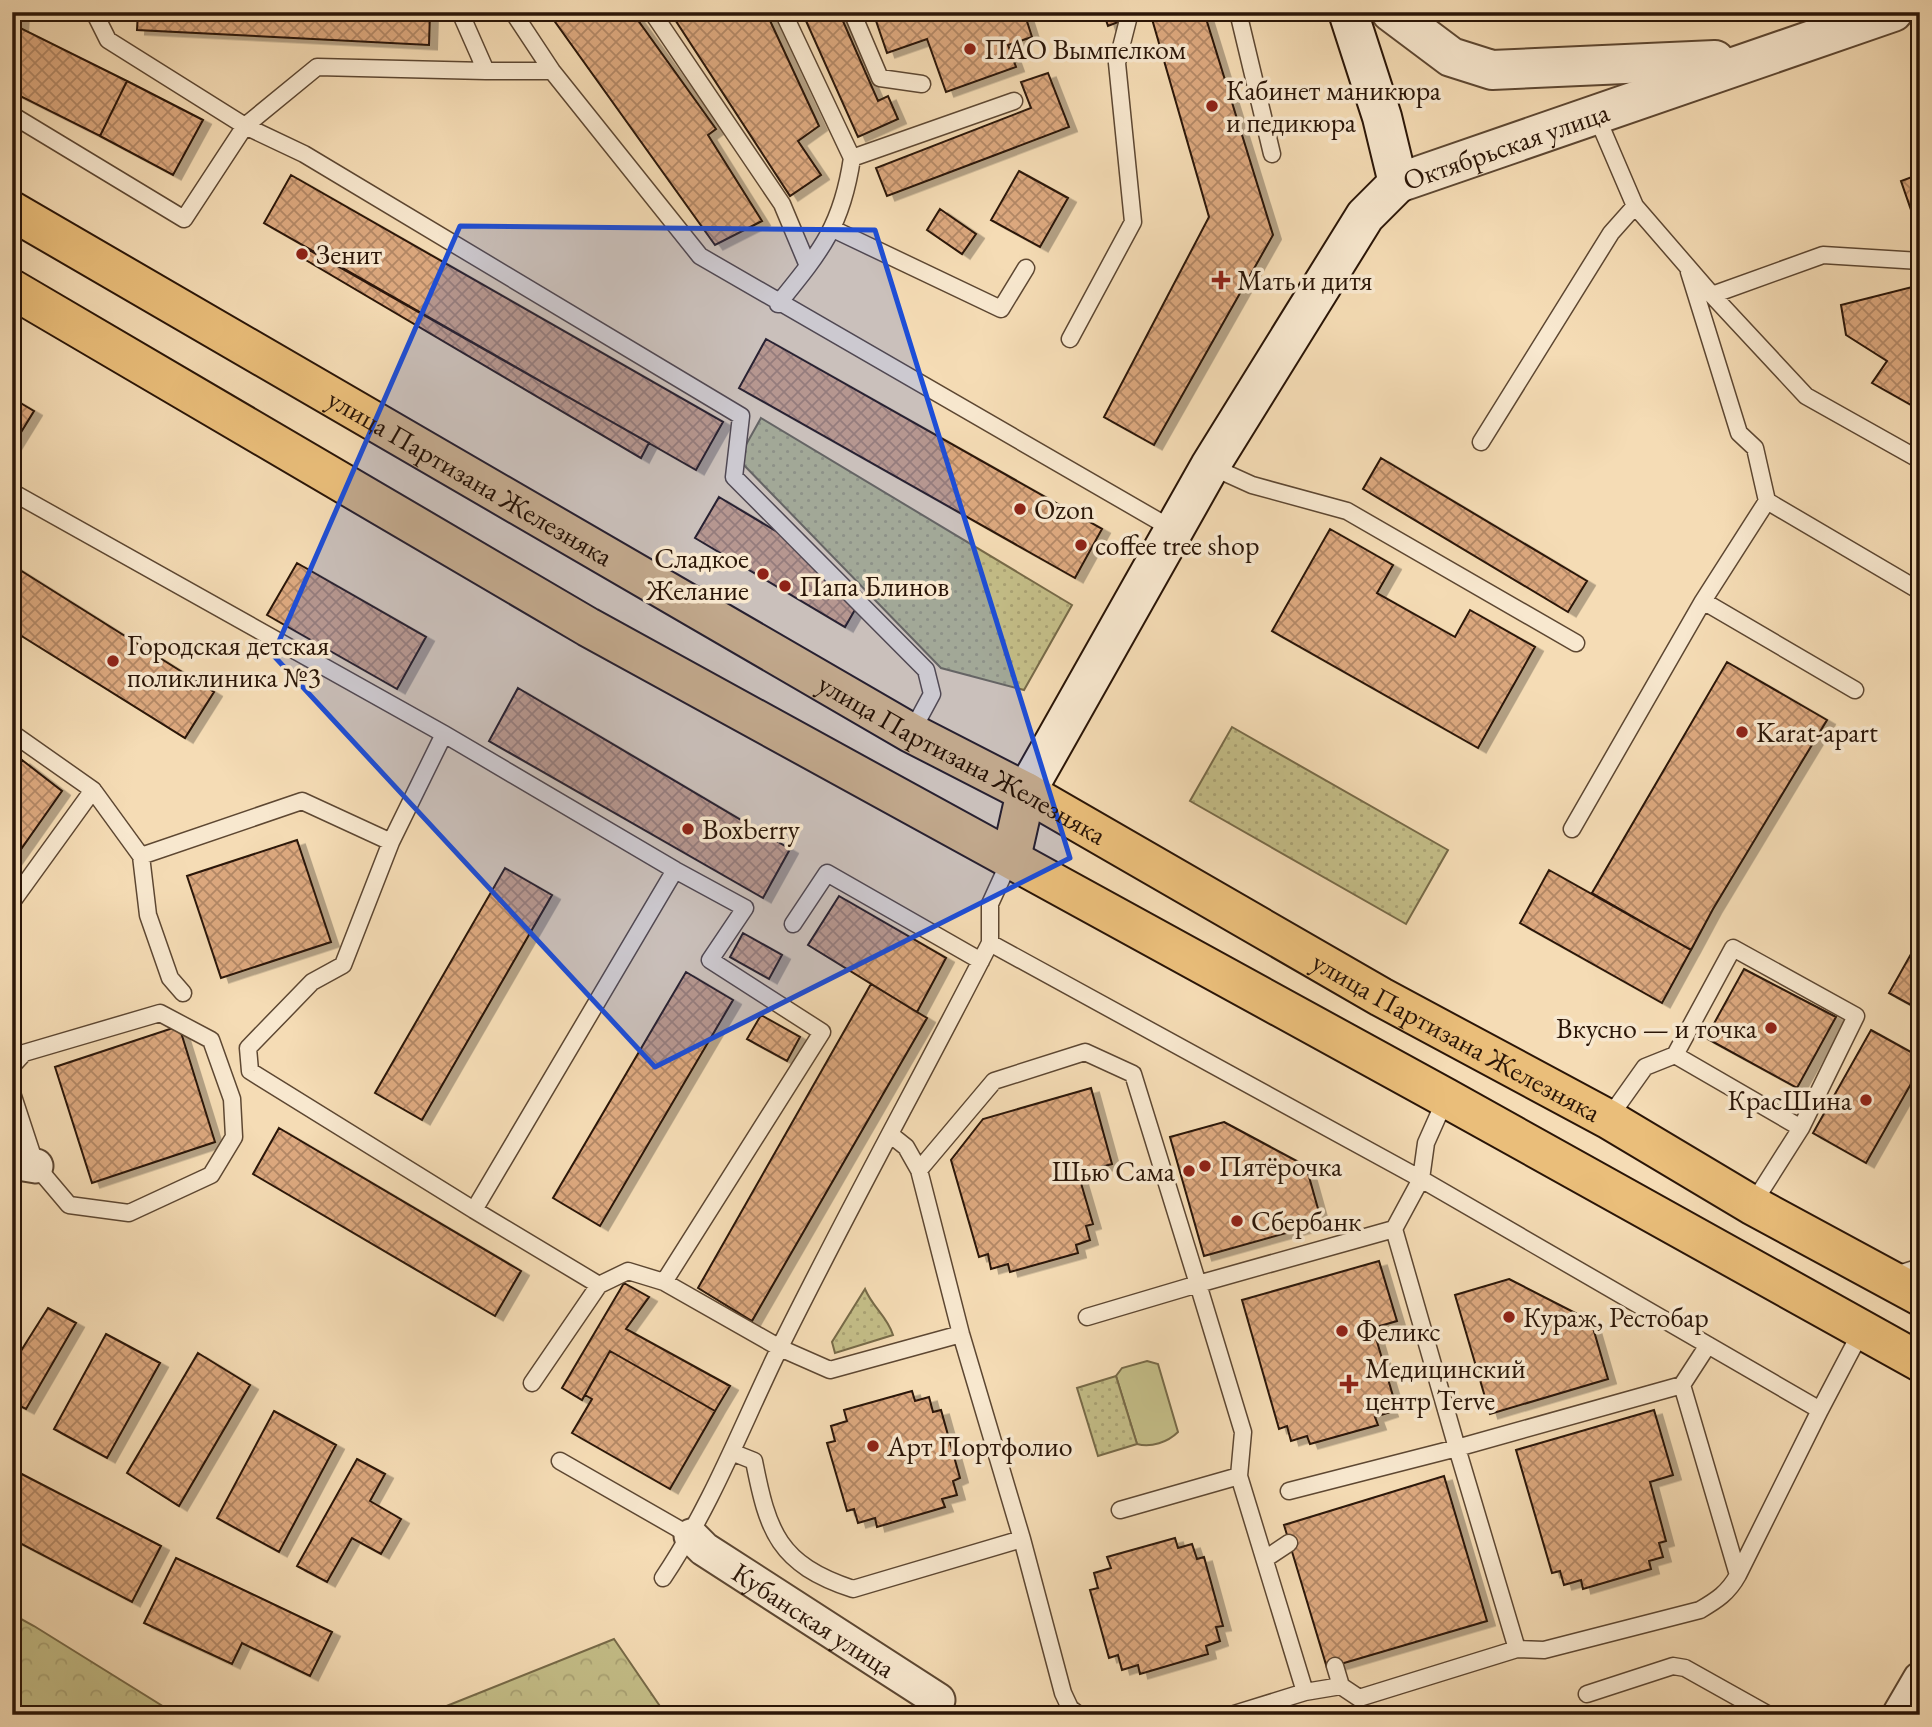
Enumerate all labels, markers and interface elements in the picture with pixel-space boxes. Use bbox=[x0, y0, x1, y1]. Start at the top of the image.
place label: ПАО Вымпелком bbox=[984, 31, 1187, 67]
marker: ПАО Вымпелком bbox=[962, 41, 978, 57]
place label: Кабинет маникюра и педикюра bbox=[1226, 72, 1442, 140]
street label: Октябрьская улица bbox=[1398, 93, 1614, 198]
marker: Кабинет маникюра и педикюра bbox=[1204, 98, 1220, 114]
place label: Зенит bbox=[316, 236, 383, 272]
marker: Зенит bbox=[294, 246, 310, 262]
place label: Мать и дитя bbox=[1237, 262, 1372, 298]
marker: Мать и дитя bbox=[1211, 270, 1231, 290]
street label: улица Партизана Железняка bbox=[321, 380, 620, 574]
place label: Ozon bbox=[1034, 491, 1095, 527]
marker: Ozon bbox=[1012, 501, 1028, 517]
place label: coffee tree shop bbox=[1095, 527, 1259, 563]
marker: coffee tree shop bbox=[1073, 537, 1089, 553]
place label: Сладкое Желание bbox=[645, 540, 749, 608]
marker: Сладкое Желание bbox=[755, 566, 771, 582]
place label: Папа Блинов bbox=[799, 568, 949, 604]
marker: Папа Блинов bbox=[777, 578, 793, 594]
place label: Городская детская поликлиника №3 bbox=[127, 627, 329, 695]
marker: Городская детская поликлиника №3 bbox=[105, 653, 121, 669]
street label: улица Партизана Железняка bbox=[812, 665, 1114, 853]
place label: Karat-apart bbox=[1756, 714, 1878, 750]
marker: Karat-apart bbox=[1734, 724, 1750, 740]
place label: Boxberry bbox=[702, 811, 800, 847]
marker: Boxberry bbox=[680, 821, 696, 837]
street label: улица Партизана Железняка bbox=[1306, 943, 1608, 1130]
place label: Вкусно — и точка bbox=[1556, 1010, 1758, 1046]
marker: Вкусно — и точка bbox=[1763, 1020, 1779, 1036]
place label: КрасШина bbox=[1727, 1082, 1853, 1118]
marker: КрасШина bbox=[1858, 1092, 1874, 1108]
place label: Пятёрочка bbox=[1219, 1148, 1343, 1184]
place label: Шью Сама bbox=[1051, 1153, 1176, 1189]
marker: Пятёрочка bbox=[1197, 1158, 1213, 1174]
marker: Шью Сама bbox=[1181, 1163, 1197, 1179]
place label: Сбербанк bbox=[1251, 1203, 1361, 1239]
marker: Сбербанк bbox=[1229, 1213, 1245, 1229]
place label: Кураж, Рестобар bbox=[1523, 1299, 1709, 1335]
marker: Кураж, Рестобар bbox=[1501, 1309, 1517, 1325]
place label: Феликс bbox=[1356, 1313, 1441, 1349]
marker: Феликс bbox=[1334, 1323, 1350, 1339]
place label: Медицинский центр Terve bbox=[1365, 1350, 1526, 1418]
marker: Медицинский центр Terve bbox=[1339, 1374, 1359, 1394]
place label: Арт Портфолио bbox=[886, 1428, 1073, 1464]
marker: Арт Портфолио bbox=[865, 1438, 881, 1454]
street label: Кубанская улица bbox=[725, 1554, 903, 1686]

